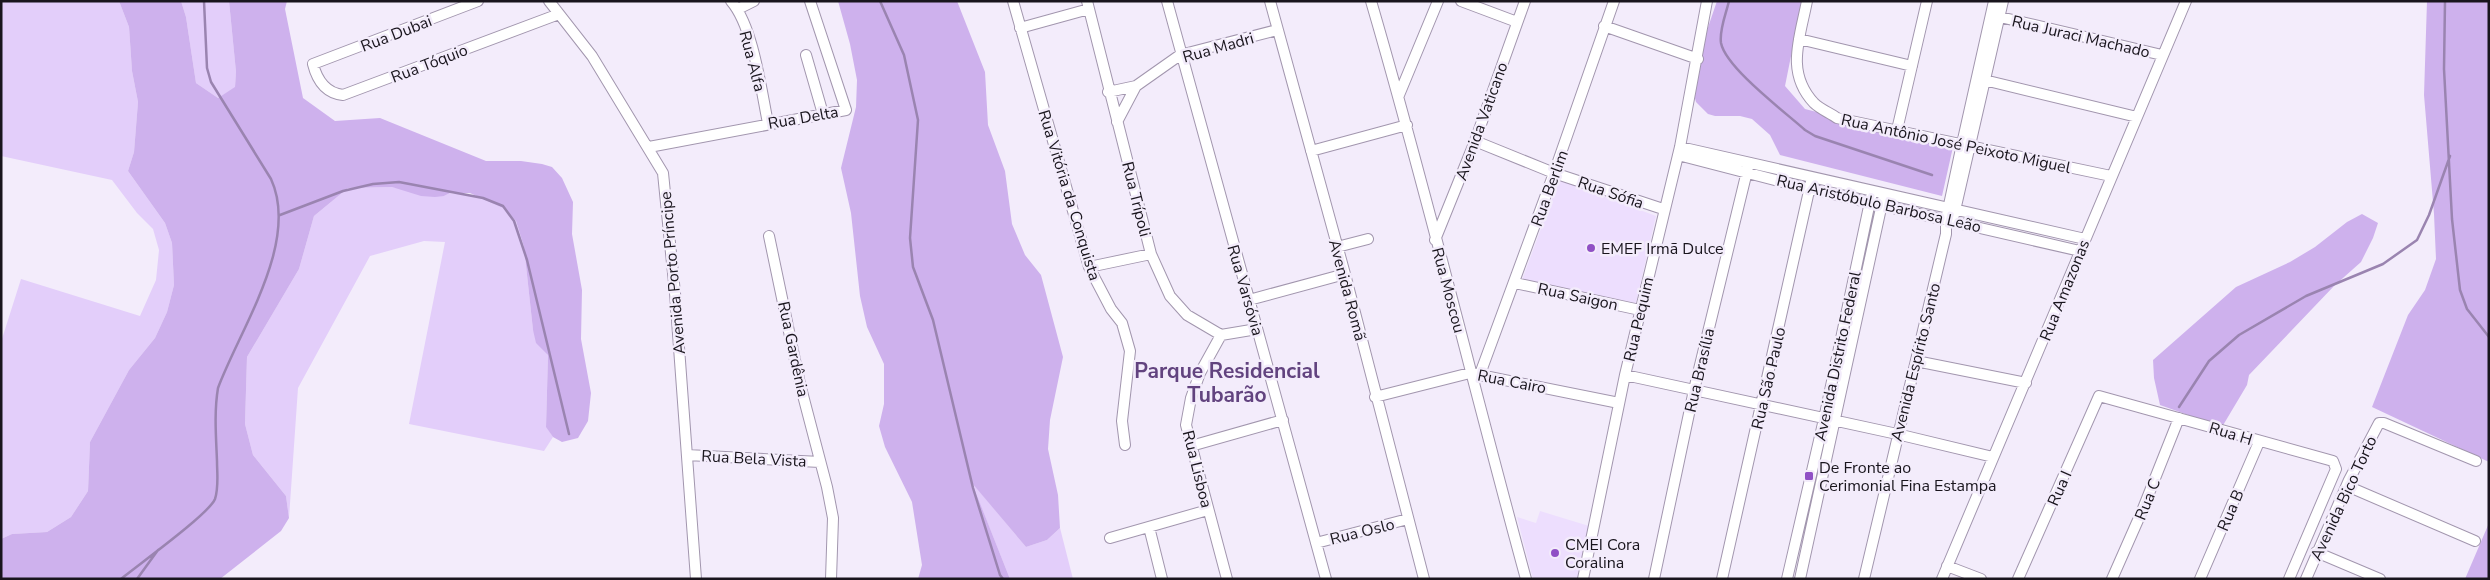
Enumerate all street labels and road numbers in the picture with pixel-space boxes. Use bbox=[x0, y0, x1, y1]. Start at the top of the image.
street label: Rua Dubai bbox=[358, 10, 435, 58]
street label: Rua Juraci Machado bbox=[2010, 10, 2152, 64]
street label: Rua Madri bbox=[1180, 27, 1256, 69]
street label: Rua Alfa bbox=[733, 28, 771, 94]
street label: Rua Tóquio bbox=[388, 39, 471, 89]
street label: Avenida Vaticano bbox=[1450, 59, 1514, 184]
street label: Rua Delta bbox=[766, 101, 840, 135]
street label: Rua Vitória da Conquista bbox=[1033, 107, 1105, 283]
street label: Rua Antônio José Peixoto Miguel bbox=[1839, 109, 2073, 179]
street label: Rua Berlim bbox=[1526, 147, 1574, 229]
street label: Rua Trípoli bbox=[1116, 159, 1156, 239]
street label: Rua Aristóbulo Barbosa Leão bbox=[1774, 170, 1983, 238]
street label: Rua Sófia bbox=[1575, 171, 1647, 214]
street label: Avenida Porto Príncipe bbox=[655, 191, 691, 355]
street label: Rua Amazonas bbox=[2035, 236, 2095, 344]
street label: Avenida Romã bbox=[1323, 237, 1371, 343]
street label: Rua Varsóvia bbox=[1222, 242, 1268, 338]
street label: Rua Moscou bbox=[1426, 245, 1470, 335]
street label: Avenida Distrito Federal bbox=[1809, 269, 1867, 443]
street label: Rua Pequim bbox=[1619, 275, 1659, 364]
street label: Rua Saigon bbox=[1536, 278, 1620, 316]
street label: Avenida Espírito Santo bbox=[1886, 281, 1946, 444]
street label: Rua Gardênia bbox=[772, 299, 814, 399]
street label: Rua São Paulo bbox=[1747, 325, 1791, 432]
street label: Rua Brasília bbox=[1680, 326, 1720, 414]
street label: Rua Cairo bbox=[1476, 365, 1548, 399]
street label: Rua H bbox=[2206, 417, 2255, 451]
street label: Rua Lisboa bbox=[1177, 428, 1217, 510]
street label: Avenida Bico Torto bbox=[2305, 432, 2382, 564]
street label: Rua Bela Vista bbox=[701, 445, 807, 473]
street label: Rua I bbox=[2042, 467, 2077, 509]
street label: Rua C bbox=[2130, 475, 2166, 523]
street label: Rua B bbox=[2212, 486, 2249, 535]
street label: Rua Oslo bbox=[1328, 513, 1397, 551]

